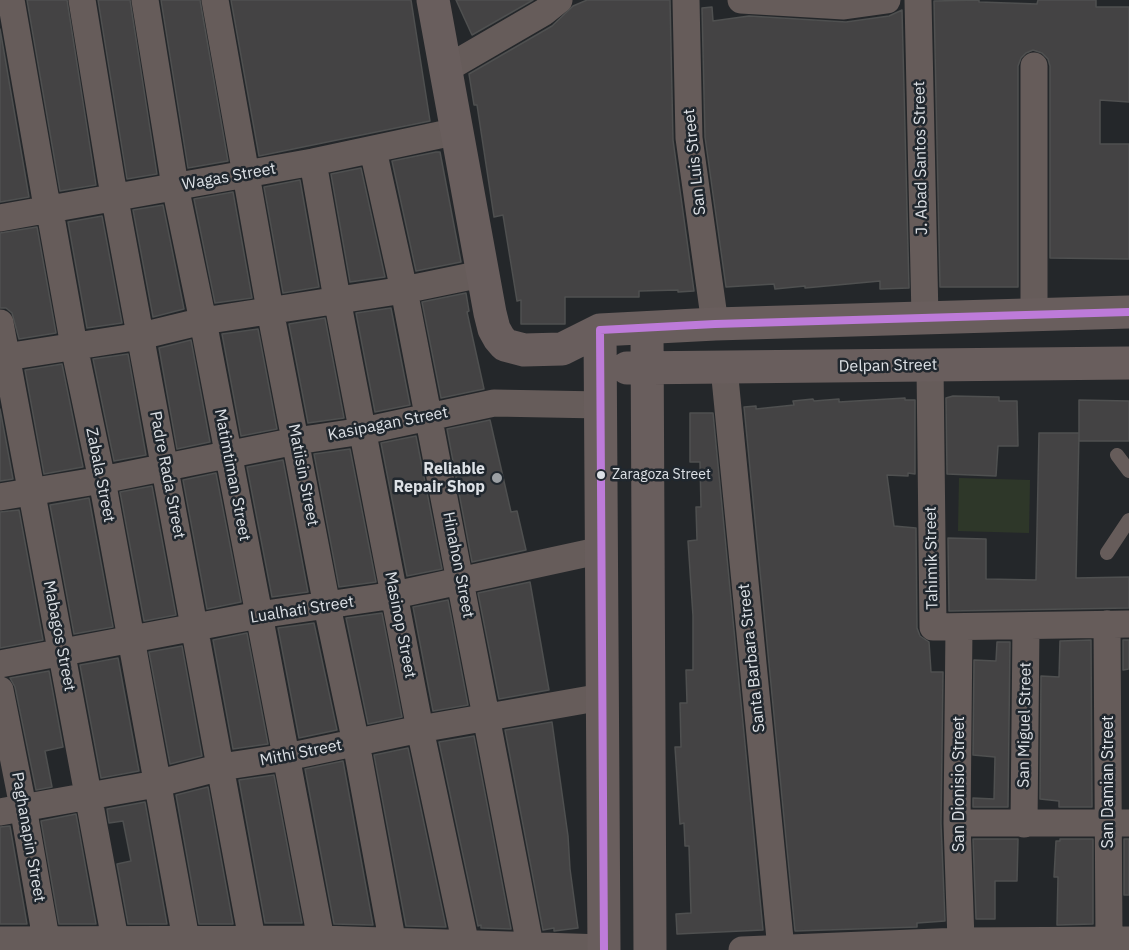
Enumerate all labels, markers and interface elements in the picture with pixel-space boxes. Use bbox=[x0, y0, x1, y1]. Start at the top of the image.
street label: J. Abad Santos Street bbox=[910, 81, 932, 235]
street label: San Luis Street bbox=[680, 108, 710, 216]
street label: Wagas Street bbox=[181, 159, 277, 195]
street label: Delpan Street bbox=[839, 356, 937, 376]
street label: Kasipagan Street bbox=[326, 403, 450, 445]
street label: Matimtiman Street bbox=[210, 407, 254, 543]
street label: Padre Rada Street bbox=[145, 409, 189, 541]
street label: Matiisin Street bbox=[284, 422, 322, 528]
street label: Zabala Street bbox=[81, 426, 119, 524]
place label: Reliable Repair Shop bbox=[394, 459, 485, 497]
place label: Zaragoza Street bbox=[612, 467, 711, 483]
marker: Zaragoza Street bbox=[595, 469, 607, 481]
marker: Reliable Repair Shop bbox=[490, 471, 504, 485]
street label: Tahimik Street bbox=[921, 506, 943, 610]
street label: Hinahon Street bbox=[438, 510, 478, 620]
street label: Masinop Street bbox=[380, 570, 420, 680]
street label: Mabagos Street bbox=[39, 579, 79, 693]
street label: Santa Barbara Street bbox=[735, 583, 769, 733]
street label: Lualhati Street bbox=[249, 592, 355, 628]
street label: San Miguel Street bbox=[1014, 662, 1036, 788]
street label: San Damian Street bbox=[1098, 715, 1118, 849]
street label: San Dionisio Street bbox=[949, 716, 969, 852]
street label: Mithi Street bbox=[258, 736, 344, 770]
street label: Paghanapin Street bbox=[7, 770, 49, 904]

